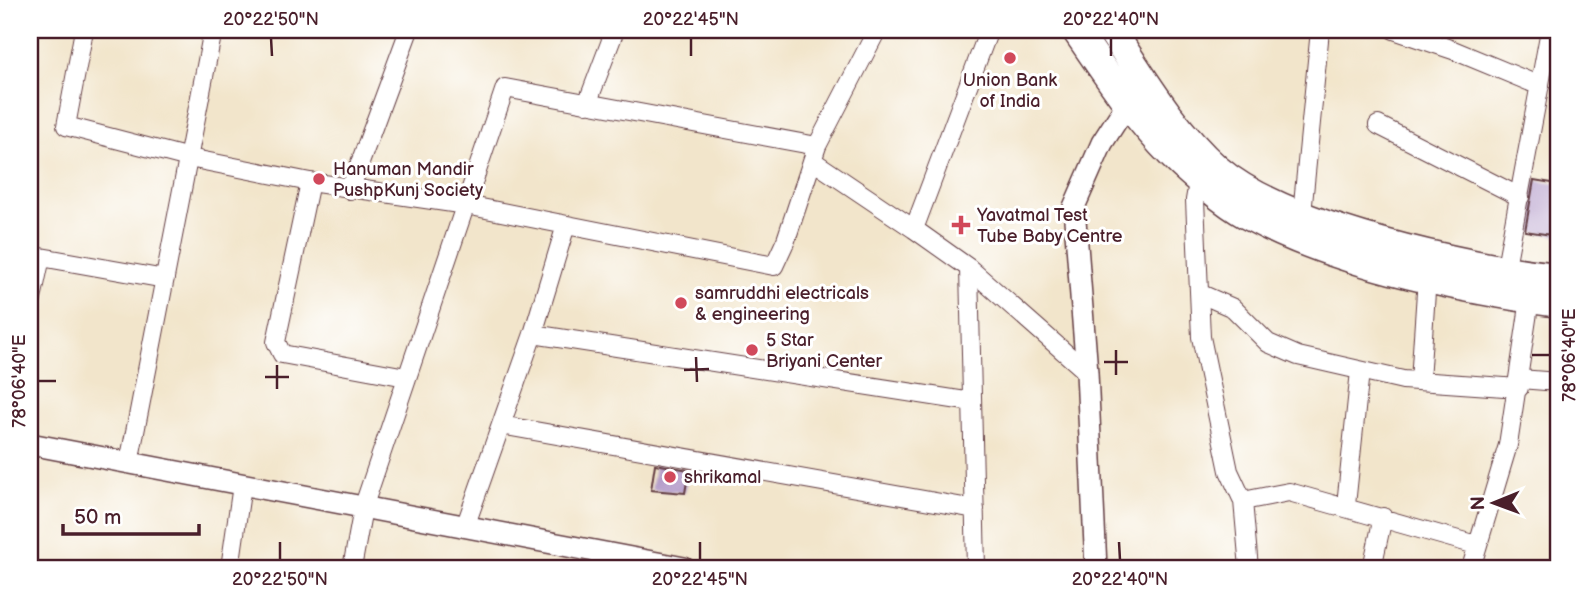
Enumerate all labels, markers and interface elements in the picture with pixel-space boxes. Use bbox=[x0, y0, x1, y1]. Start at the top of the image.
text: 20°22'50"N bbox=[223, 9, 319, 30]
text: 20°22'45"N bbox=[643, 9, 739, 30]
text: 20°22'40"N bbox=[1063, 9, 1159, 30]
marker: Union Bank of India bbox=[1002, 50, 1018, 66]
place label: Union Bank of India bbox=[963, 70, 1057, 112]
place label: Hanuman Mandir PushpKunj Society bbox=[333, 159, 484, 201]
marker: Hanuman Mandir PushpKunj Society bbox=[311, 171, 327, 187]
place label: Yavatmal Test Tube Baby Centre bbox=[976, 205, 1123, 247]
marker: Yavatmal Test Tube Baby Centre bbox=[951, 215, 971, 235]
place label: samruddhi electricals & engineering bbox=[695, 283, 869, 325]
marker: samruddhi electricals & engineering bbox=[673, 295, 689, 311]
text: 78°06'40"E bbox=[1559, 308, 1580, 402]
place label: 5 Star Briyani Center bbox=[766, 330, 882, 372]
text: 78°06'40"E bbox=[9, 334, 30, 428]
marker: 5 Star Briyani Center bbox=[744, 342, 760, 358]
place label: shrikamal bbox=[684, 467, 761, 488]
north arrow bbox=[1458, 468, 1528, 538]
marker: shrikamal bbox=[662, 469, 678, 485]
scale bar bbox=[63, 493, 200, 537]
text: N bbox=[1467, 496, 1490, 511]
text: 50 m bbox=[74, 505, 121, 530]
text: 20°22'50"N bbox=[232, 569, 328, 590]
text: 20°22'45"N bbox=[652, 569, 748, 590]
text: 20°22'40"N bbox=[1072, 569, 1168, 590]

